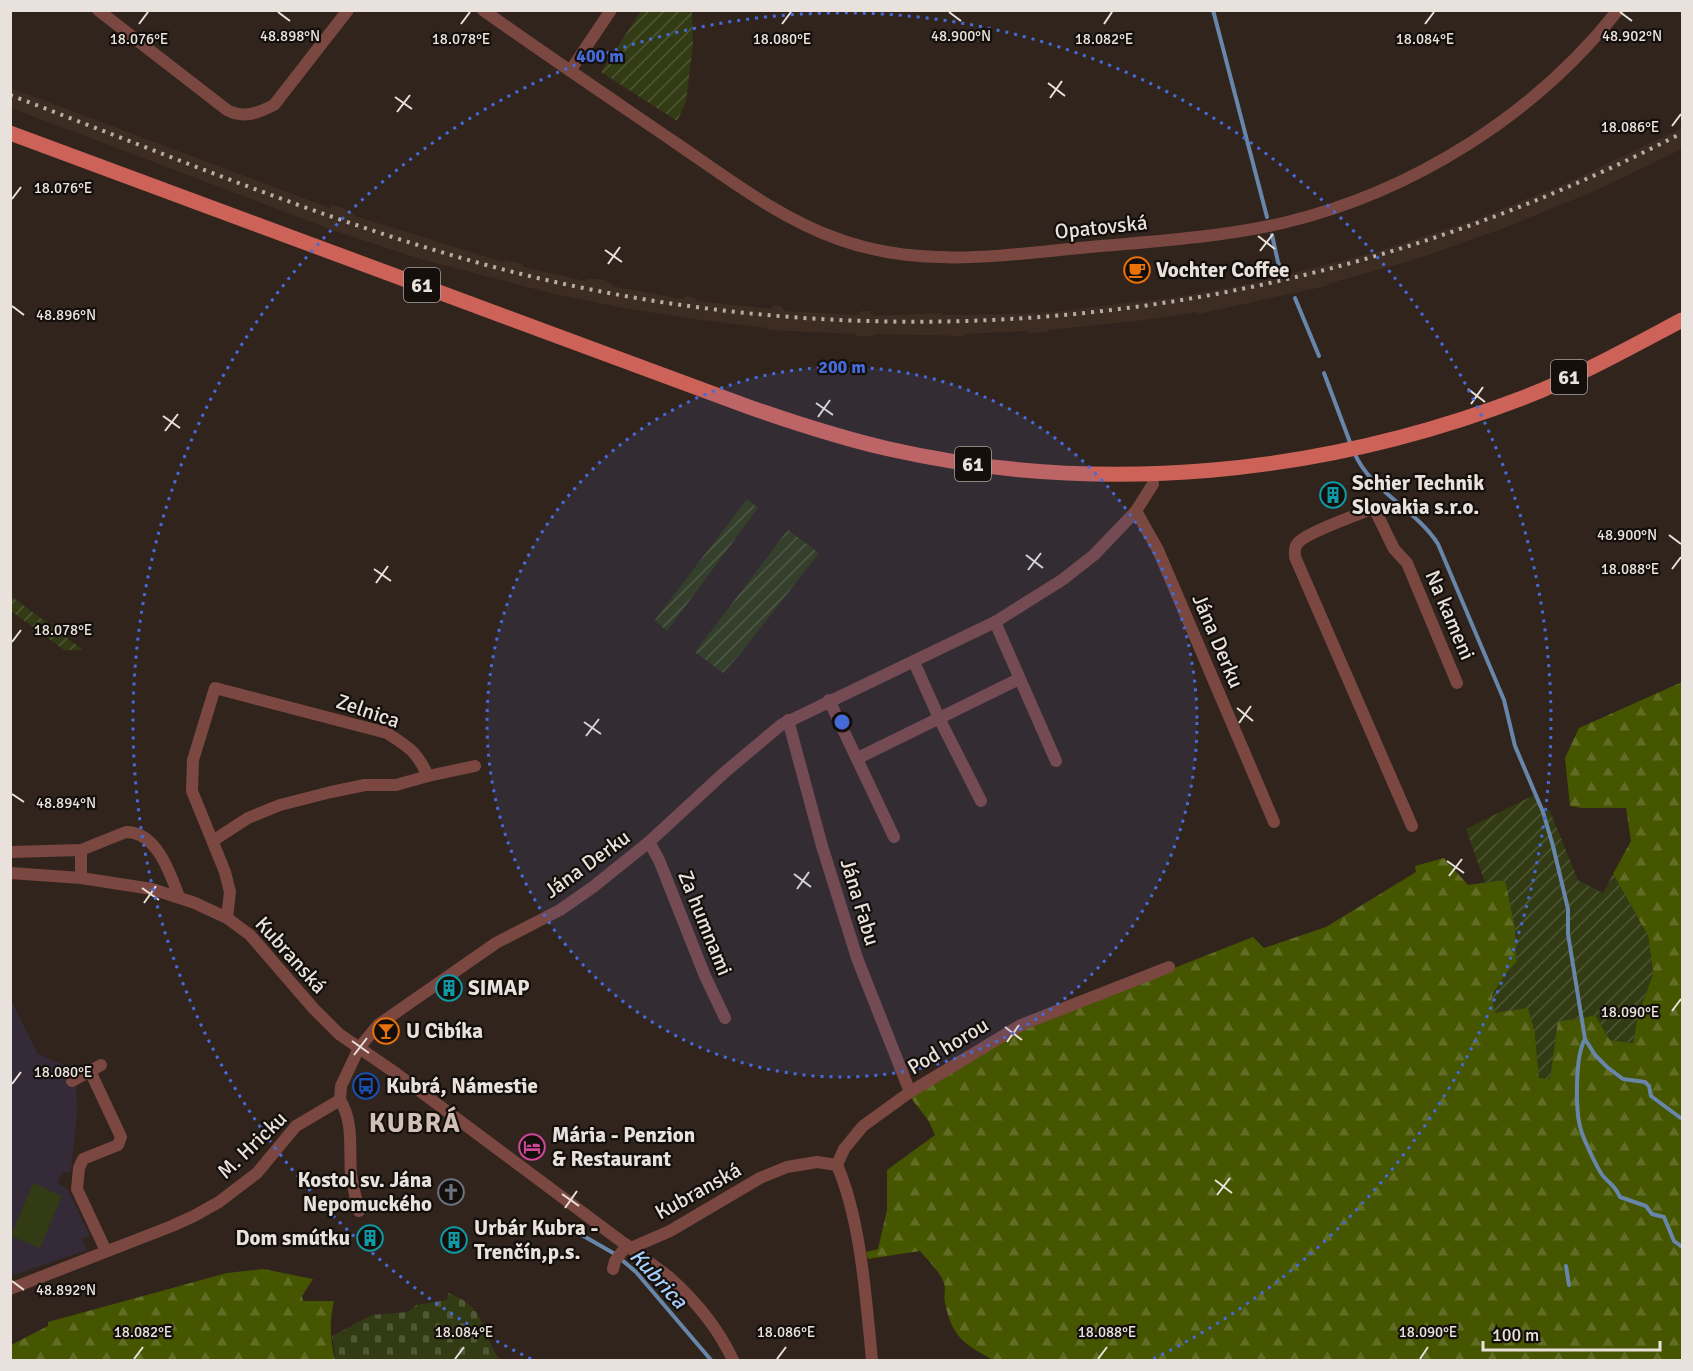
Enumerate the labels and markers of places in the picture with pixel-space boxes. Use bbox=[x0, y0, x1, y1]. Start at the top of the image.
cafe icon: Vochter Coffee bbox=[1122, 255, 1152, 285]
place label: Vochter Coffee bbox=[1156, 257, 1290, 283]
place label: Schier Technik Slovakia s.r.o. bbox=[1352, 470, 1484, 520]
building icon: Schier Technik Slovakia s.r.o. bbox=[1318, 480, 1348, 510]
centre of rings bbox=[832, 712, 852, 732]
building icon: SIMAP bbox=[434, 973, 464, 1003]
place label: SIMAP bbox=[468, 975, 530, 1001]
bar icon: U Cibíka bbox=[371, 1016, 401, 1046]
place label: U Cibíka bbox=[406, 1018, 483, 1044]
bus stop icon: Kubrá, Námestie bbox=[351, 1071, 381, 1101]
place label: Kubrá, Námestie bbox=[386, 1073, 538, 1099]
place label: Mária - Penzion & Restaurant bbox=[552, 1122, 695, 1172]
hotel icon: Mária - Penzion & Restaurant bbox=[517, 1132, 547, 1162]
place label: Kostol sv. Jána Nepomuckého bbox=[297, 1167, 432, 1217]
church icon: Kostol sv. Jána Nepomuckého bbox=[436, 1177, 466, 1207]
place label: Urbár Kubra - Trenčín,p.s. bbox=[474, 1215, 598, 1265]
building icon: Dom smútku bbox=[355, 1223, 385, 1253]
place label: Dom smútku bbox=[236, 1225, 350, 1251]
building icon: Urbár Kubra - Trenčín,p.s. bbox=[439, 1225, 469, 1255]

